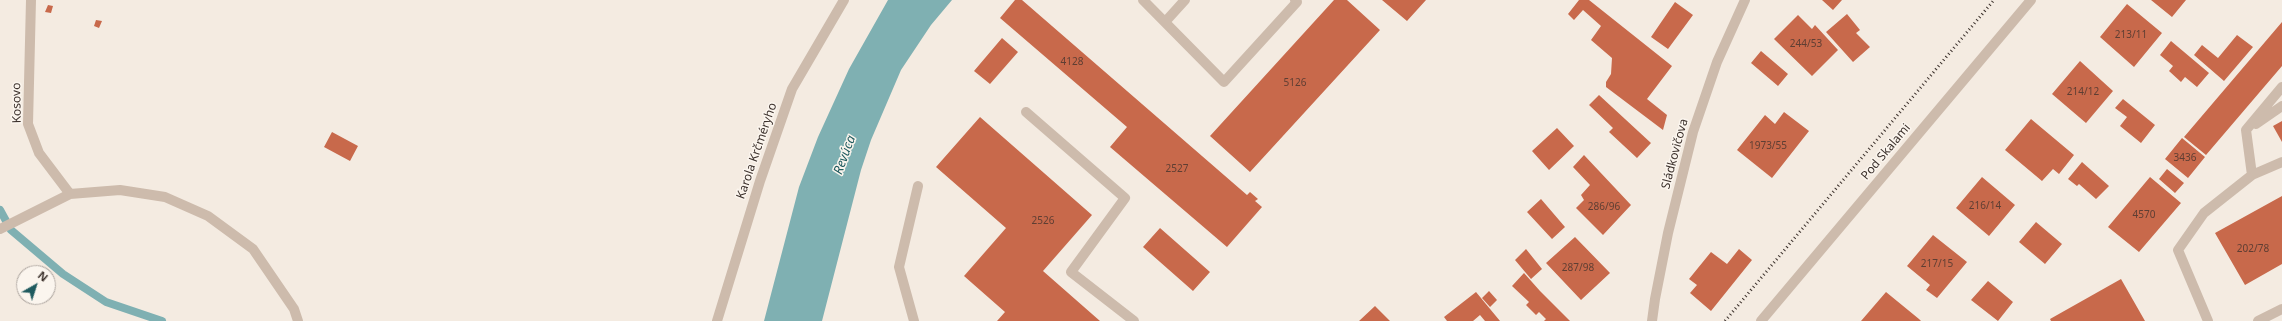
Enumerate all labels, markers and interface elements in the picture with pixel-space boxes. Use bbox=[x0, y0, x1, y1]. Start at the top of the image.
house number: 213/11 bbox=[2115, 29, 2147, 41]
house number: 244/53 bbox=[1790, 38, 1822, 50]
house number: 4128 bbox=[1061, 56, 1083, 68]
house number: 5126 bbox=[1284, 77, 1306, 89]
street label: Kosovo bbox=[9, 82, 25, 124]
house number: 214/12 bbox=[2067, 86, 2099, 98]
street label: Karola Krčméryho bbox=[734, 101, 780, 201]
street label: Sládkovičova bbox=[1659, 117, 1691, 191]
street label: Pod Skalami bbox=[1858, 121, 1914, 183]
water label: Revúca bbox=[831, 133, 859, 177]
house number: 1973/55 bbox=[1749, 140, 1787, 152]
house number: 3436 bbox=[2174, 152, 2196, 164]
house number: 2527 bbox=[1166, 163, 1188, 175]
house number: 216/14 bbox=[1969, 200, 2001, 212]
house number: 286/96 bbox=[1588, 201, 1620, 213]
house number: 4570 bbox=[2133, 209, 2155, 221]
house number: 2526 bbox=[1032, 215, 1054, 227]
house number: 202/78 bbox=[2237, 243, 2269, 255]
house number: 217/15 bbox=[1921, 258, 1953, 270]
house number: 287/98 bbox=[1562, 262, 1594, 274]
north arrow bbox=[16, 265, 56, 305]
text: N bbox=[35, 267, 51, 285]

